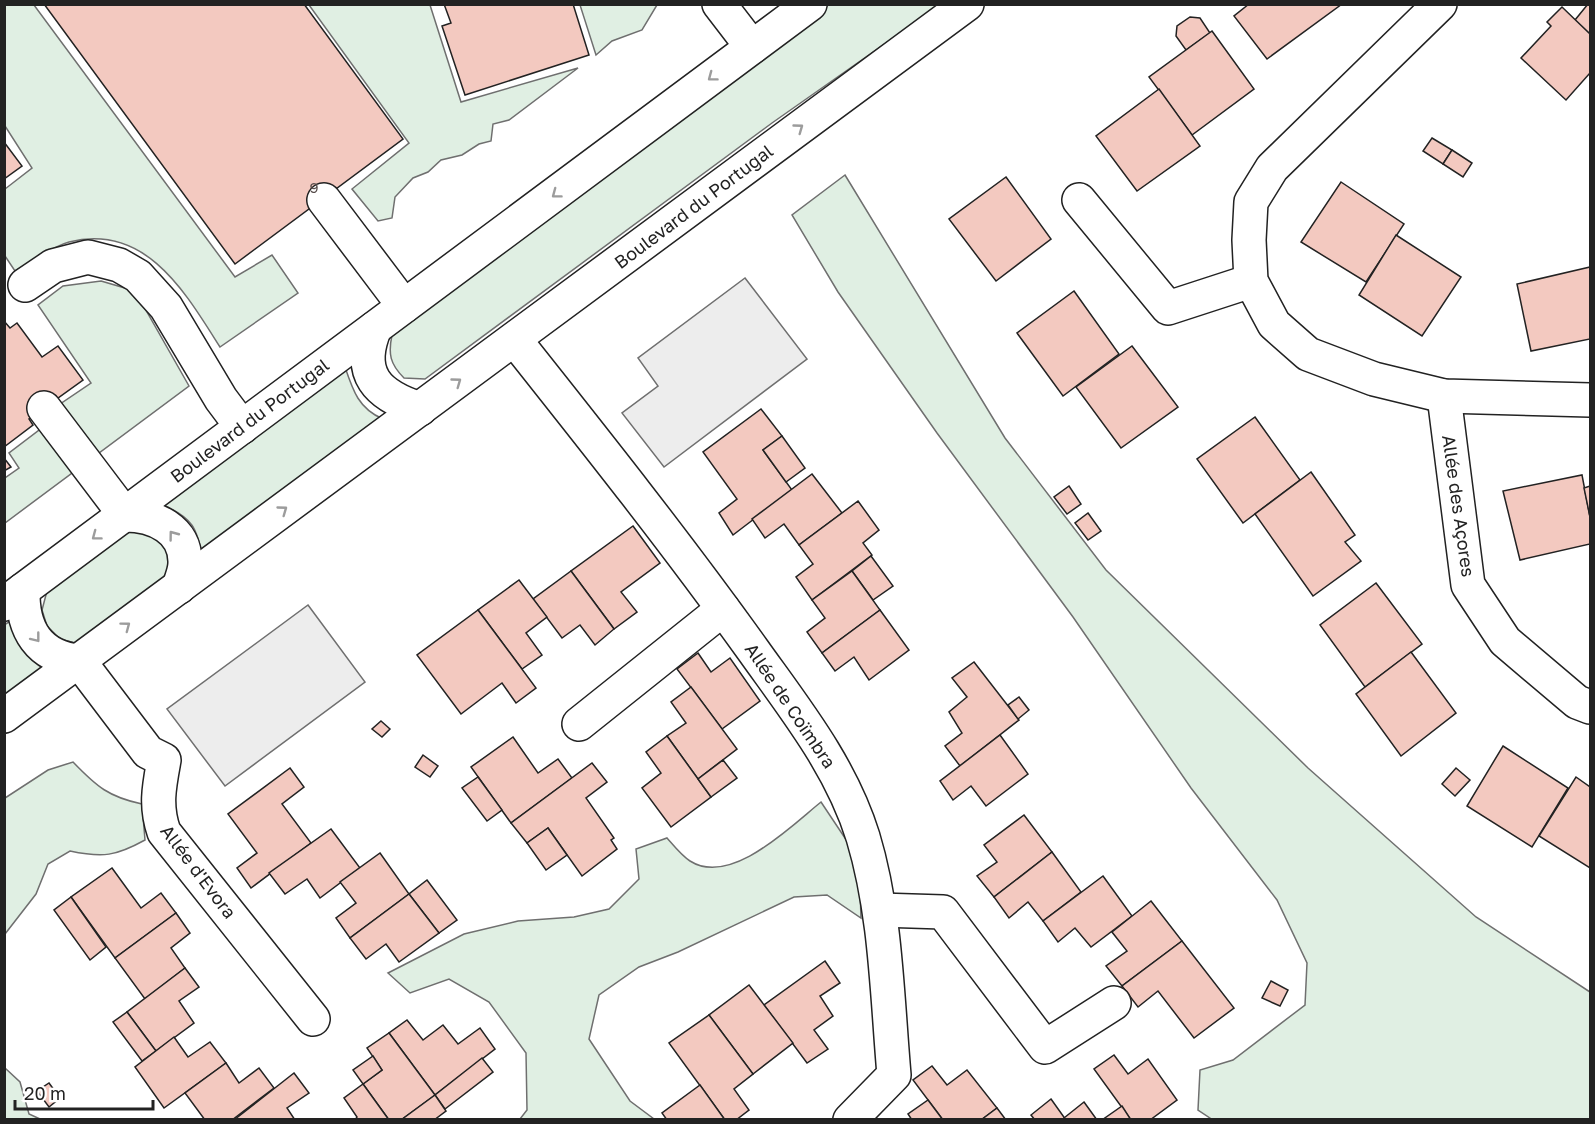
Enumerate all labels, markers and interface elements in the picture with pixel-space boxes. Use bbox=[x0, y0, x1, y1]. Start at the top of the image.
one-way arrow bbox=[708, 70, 719, 81]
one-way arrow bbox=[793, 125, 804, 136]
street label: Boulevard du Portugal bbox=[610, 139, 777, 273]
house number: 9 bbox=[309, 178, 319, 196]
one-way arrow bbox=[551, 186, 562, 197]
street label: Boulevard du Portugal bbox=[166, 353, 333, 487]
one-way arrow bbox=[451, 378, 462, 389]
street label: Allée des Açores bbox=[1438, 433, 1480, 578]
one-way arrow bbox=[276, 506, 287, 517]
one-way arrow bbox=[92, 529, 103, 540]
one-way arrow bbox=[170, 531, 181, 542]
one-way arrow bbox=[120, 622, 131, 633]
one-way arrow bbox=[29, 631, 40, 642]
street label: Allée de Coïmbra bbox=[741, 639, 841, 772]
street label: Allée d'Evora bbox=[156, 820, 241, 923]
scale bar bbox=[15, 1073, 153, 1111]
text: 20 m bbox=[24, 1082, 66, 1104]

